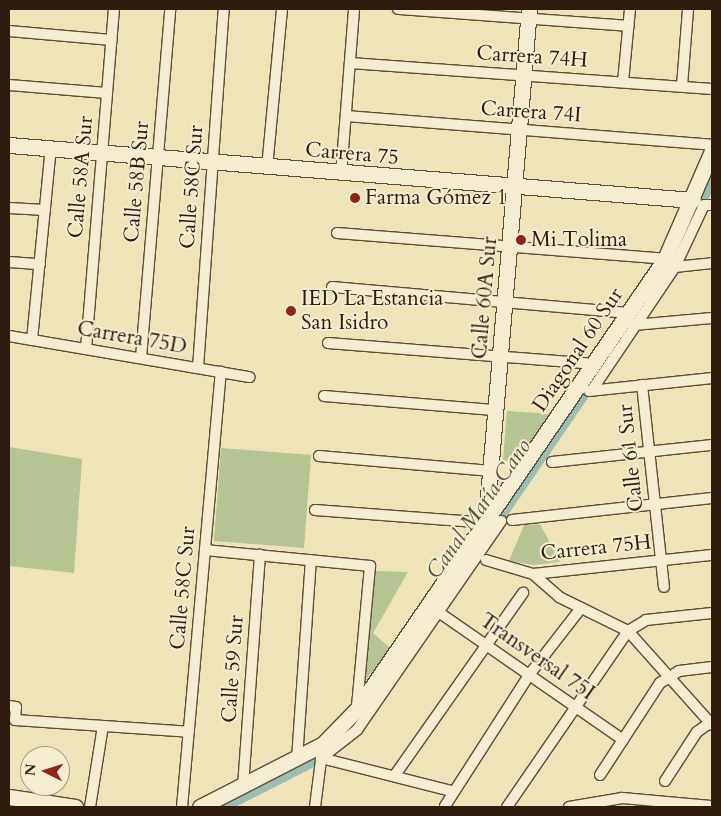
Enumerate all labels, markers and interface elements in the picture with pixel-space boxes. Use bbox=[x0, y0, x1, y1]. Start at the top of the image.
street label: Carrera 74H bbox=[476, 41, 588, 73]
street label: Carrera 74I bbox=[480, 96, 582, 128]
street label: Calle 58A Sur bbox=[63, 115, 99, 239]
street label: Calle 58B Sur bbox=[119, 120, 155, 244]
street label: Calle 58C Sur bbox=[175, 124, 209, 250]
street label: Carrera 75 bbox=[304, 137, 400, 171]
place label: Farma Gómez 1 bbox=[365, 185, 507, 211]
marker: Farma Gómez 1 bbox=[349, 192, 361, 204]
place label: Mi Tolima bbox=[531, 227, 627, 253]
marker: Mi Tolima bbox=[515, 234, 527, 246]
street label: Calle 60A Sur bbox=[467, 236, 503, 360]
street label: Diagonal 60 Sur bbox=[527, 283, 629, 417]
place label: IED La Estancia San Isidro bbox=[301, 286, 443, 336]
marker: IED La Estancia San Isidro bbox=[285, 305, 297, 317]
street label: Carrera 75D bbox=[75, 316, 189, 360]
street label: Calle 61 Sur bbox=[613, 403, 649, 513]
water label: Canal María Cano bbox=[421, 434, 537, 584]
street label: Calle 58C Sur bbox=[165, 525, 201, 651]
street label: Carrera 75H bbox=[539, 530, 653, 566]
street label: Transversal 75I bbox=[475, 608, 599, 706]
street label: Calle 59 Sur bbox=[217, 614, 249, 724]
north arrow bbox=[20, 746, 70, 796]
text: N bbox=[21, 763, 41, 777]

